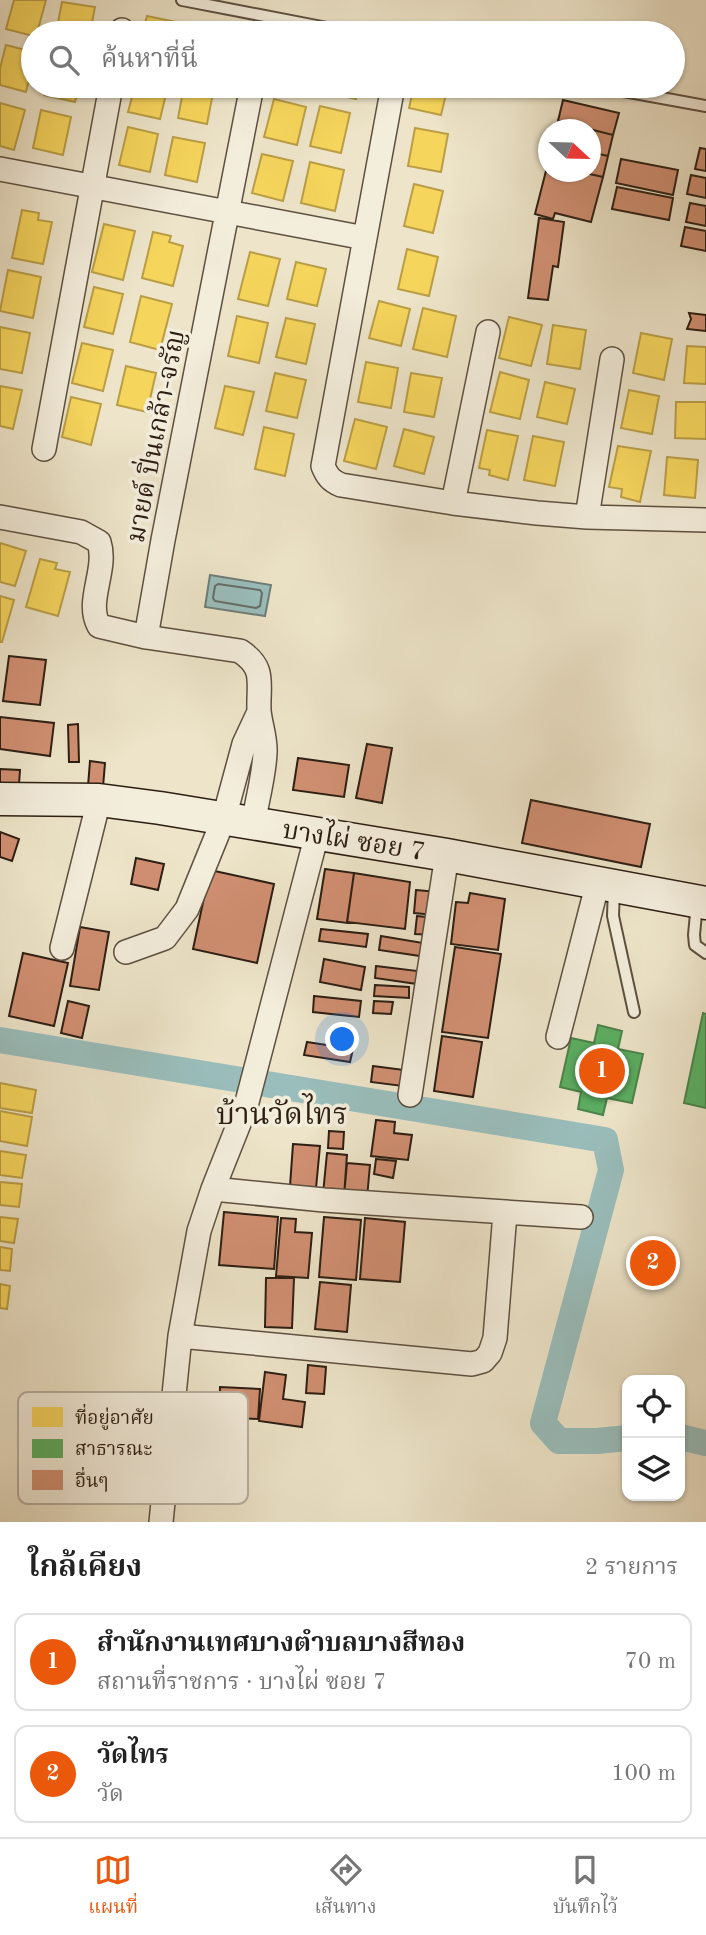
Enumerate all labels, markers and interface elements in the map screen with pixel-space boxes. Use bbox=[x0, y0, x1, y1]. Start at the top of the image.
search box bbox=[21, 21, 685, 98]
icon: search bbox=[45, 41, 83, 79]
text: ค้นหาที่นี่ bbox=[101, 47, 198, 73]
north arrow bbox=[538, 119, 601, 182]
street label: มายด์ ปิ่นเกล้า-จรัญ bbox=[116, 326, 191, 545]
street label: บางไผ่ ซอย 7 bbox=[280, 811, 428, 866]
your location bbox=[325, 1022, 359, 1056]
pin: 1 bbox=[579, 1045, 625, 1097]
district label: บ้านวัดไทร bbox=[216, 1093, 348, 1131]
pin: 2 bbox=[630, 1237, 676, 1289]
map controls bbox=[622, 1375, 685, 1501]
button: locate bbox=[622, 1375, 685, 1438]
legend bbox=[18, 1392, 248, 1504]
text: ที่อยู่อาศัย bbox=[75, 1403, 154, 1430]
button: layers bbox=[622, 1438, 685, 1501]
text: สาธารณะ bbox=[75, 1441, 152, 1460]
text: อื่นๆ bbox=[75, 1466, 109, 1492]
text: ใกล้เคียง bbox=[28, 1553, 142, 1583]
text: 2 รายการ bbox=[585, 1556, 678, 1579]
text: สำนักงานเทศบางตำบลบางสีทอง bbox=[97, 1631, 465, 1657]
text: 1 bbox=[46, 1650, 60, 1673]
text: 70 m bbox=[625, 1650, 676, 1673]
text: สถานที่ราชการ · บางไผ่ ซอย 7 bbox=[97, 1671, 386, 1694]
text: วัดไทร bbox=[97, 1743, 169, 1769]
text: 2 bbox=[46, 1762, 60, 1785]
text: 100 m bbox=[611, 1762, 676, 1785]
text: วัด bbox=[97, 1783, 124, 1806]
tab: แผนที่ bbox=[88, 1851, 138, 1923]
tab: เส้นทาง bbox=[315, 1851, 376, 1923]
tab: บันทึกไว้ bbox=[553, 1851, 618, 1923]

